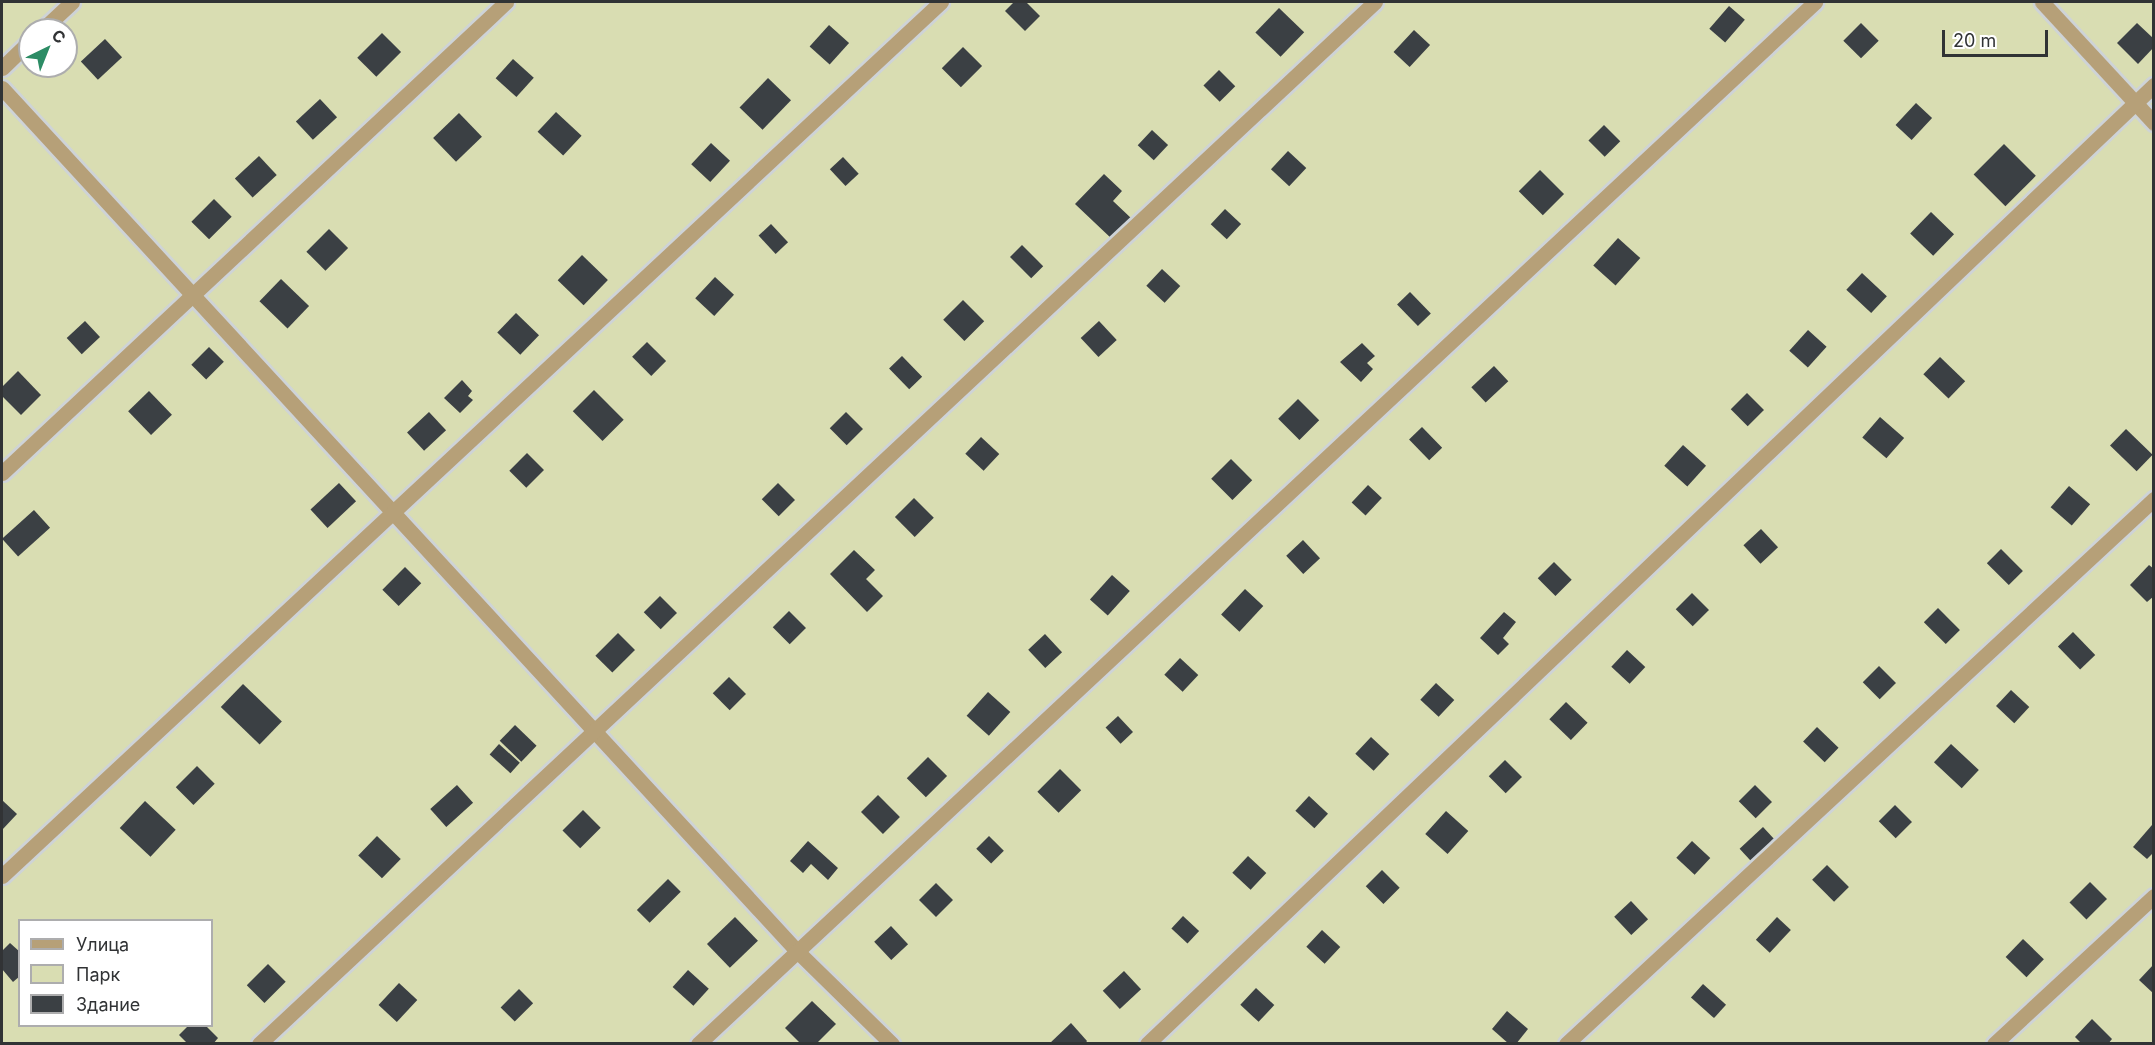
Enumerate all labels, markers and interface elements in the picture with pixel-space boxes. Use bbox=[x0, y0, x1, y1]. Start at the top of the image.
north arrow bbox=[18, 18, 78, 78]
scale bar bbox=[1945, 18, 2052, 56]
text: С bbox=[48, 25, 70, 48]
text: 20 m bbox=[1953, 30, 1996, 51]
legend bbox=[18, 919, 213, 1027]
text: Улица bbox=[76, 934, 129, 955]
text: Парк bbox=[76, 964, 120, 985]
text: Здание bbox=[76, 994, 140, 1015]

